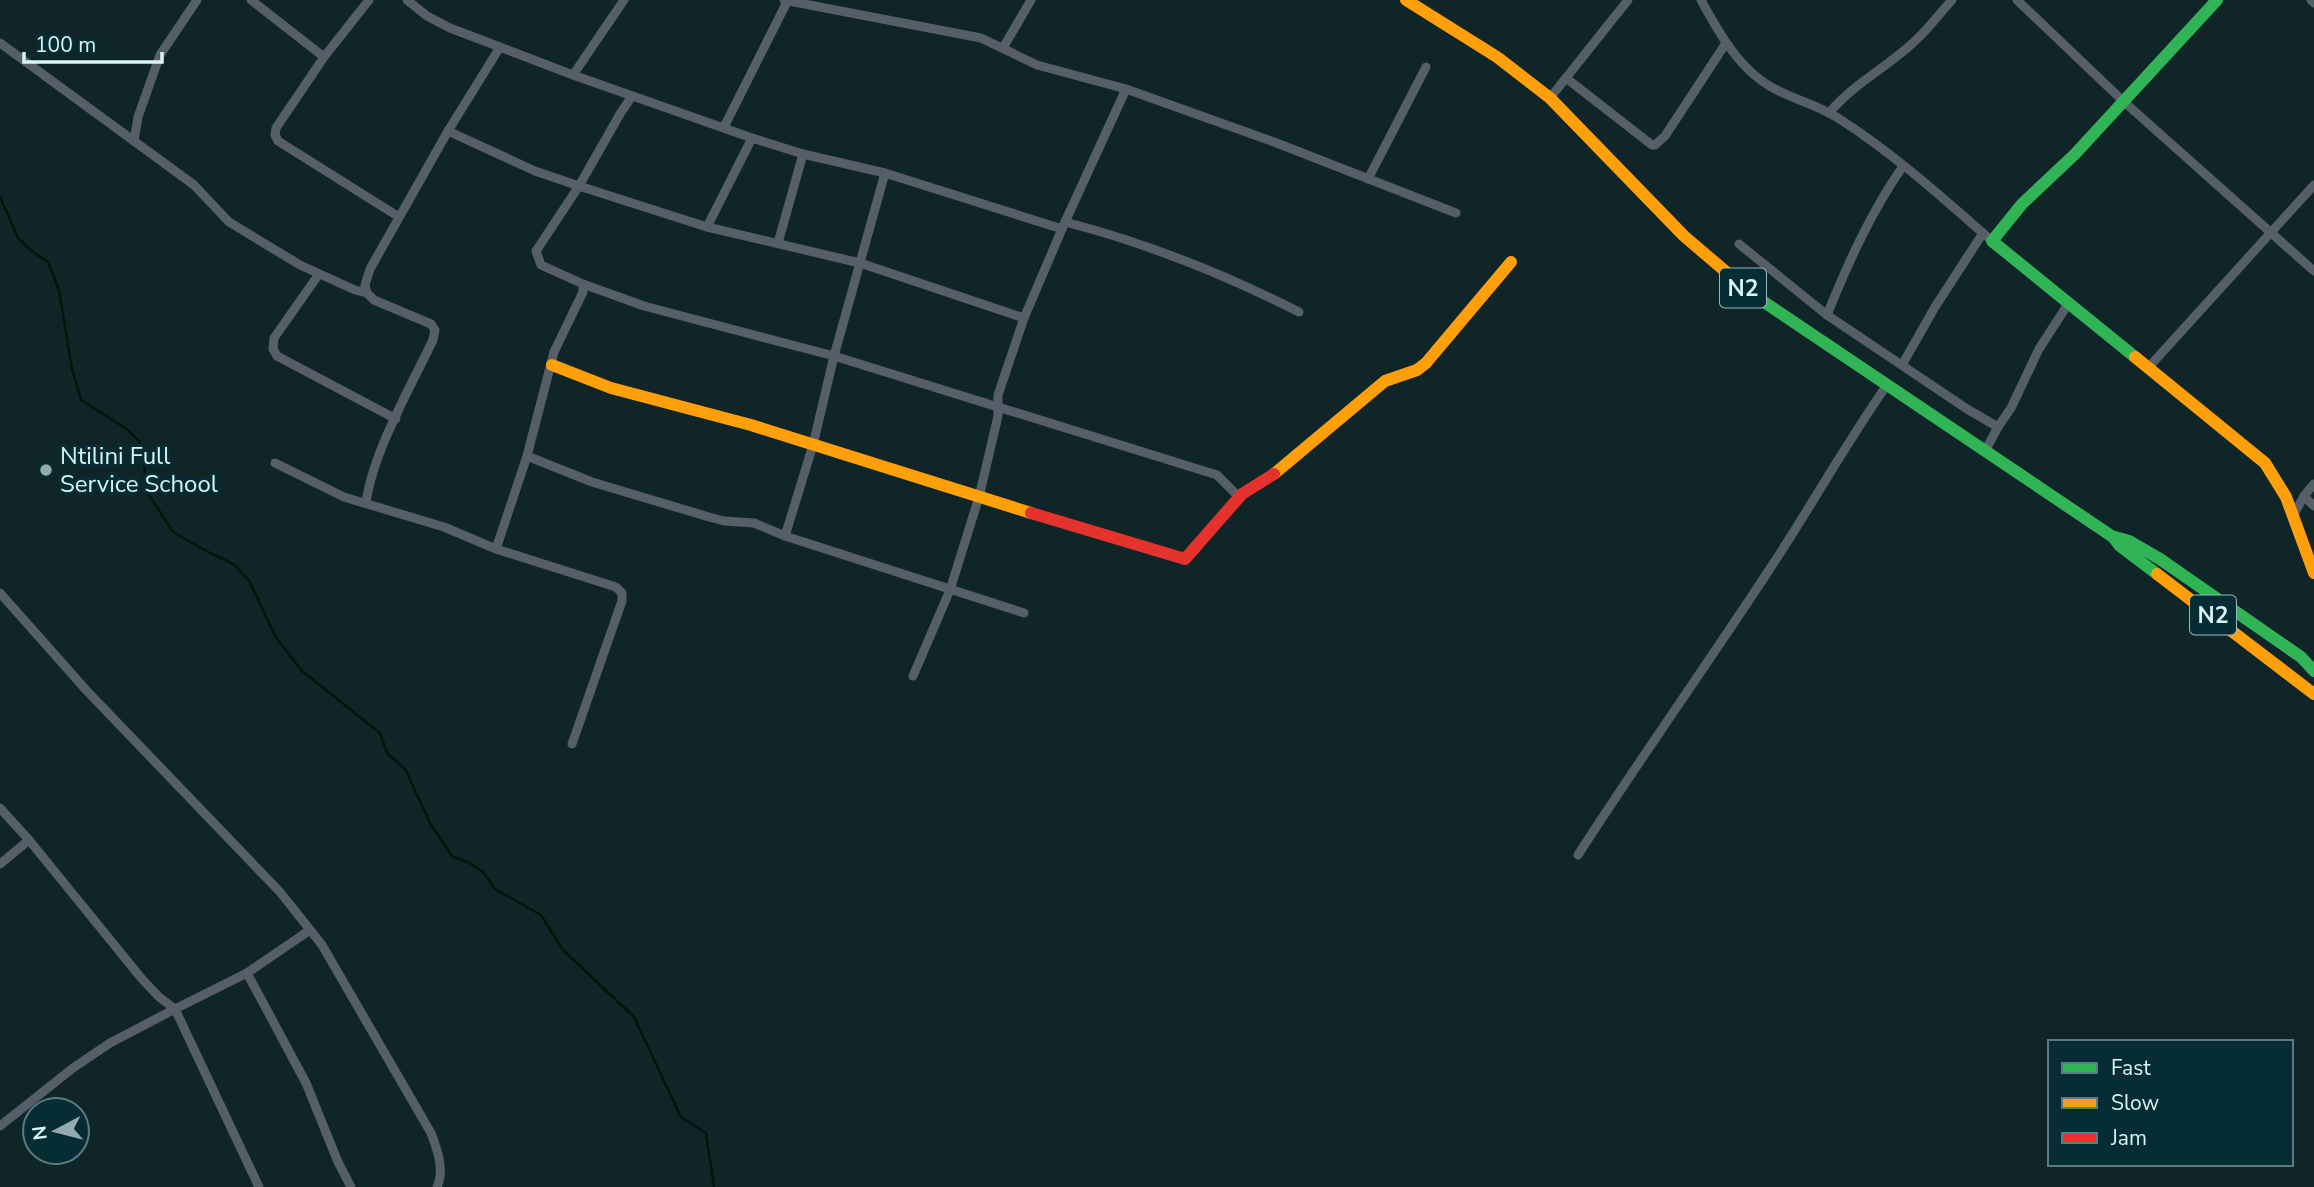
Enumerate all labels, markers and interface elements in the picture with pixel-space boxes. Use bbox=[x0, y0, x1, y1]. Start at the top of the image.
scale bar bbox=[24, 21, 163, 65]
text: 100 m bbox=[35, 31, 96, 59]
road number: N2 bbox=[1720, 268, 1766, 308]
place label: Ntilini Full Service School bbox=[60, 440, 218, 500]
marker: Ntilini Full Service School bbox=[38, 462, 54, 478]
road number: N2 bbox=[2190, 596, 2236, 635]
legend bbox=[2048, 1040, 2293, 1166]
text: Fast bbox=[2111, 1054, 2151, 1082]
text: Slow bbox=[2111, 1089, 2160, 1117]
north arrow bbox=[21, 1096, 91, 1166]
text: N bbox=[26, 1124, 54, 1142]
text: Jam bbox=[2110, 1124, 2147, 1152]

